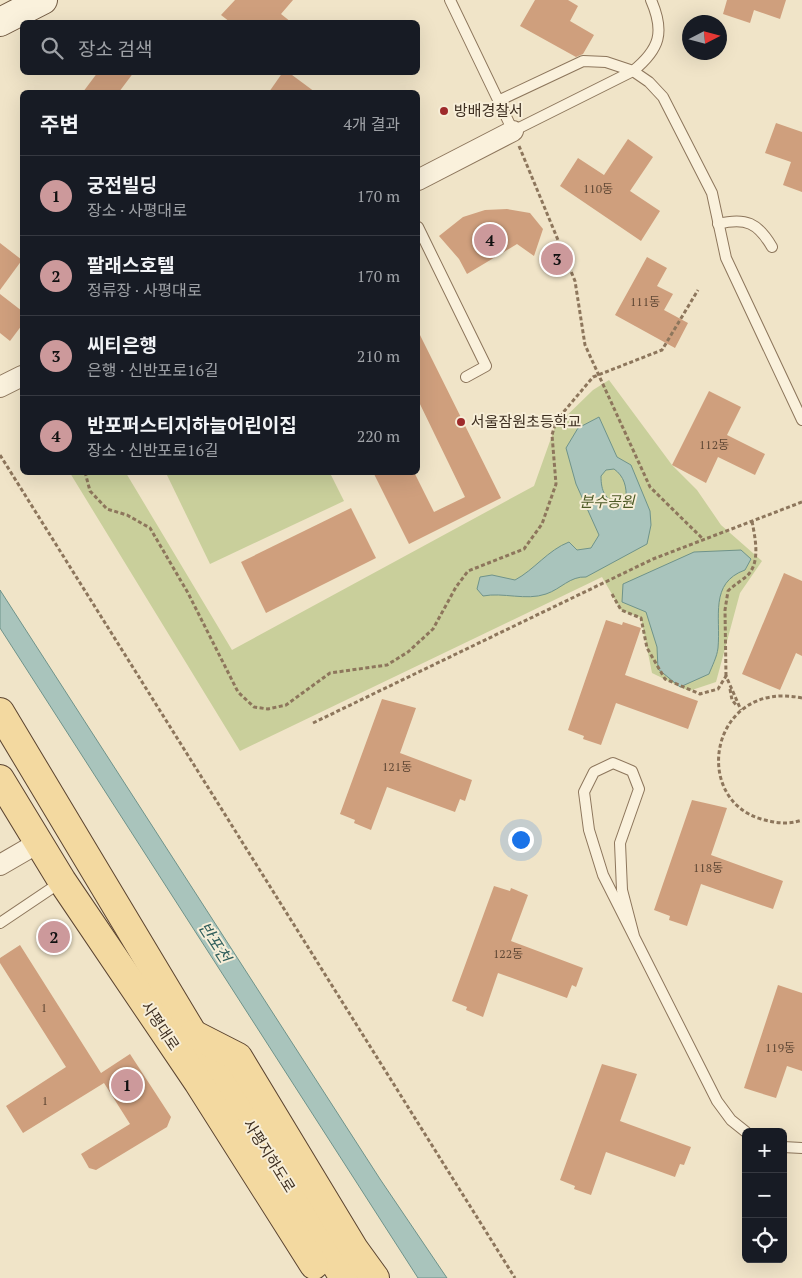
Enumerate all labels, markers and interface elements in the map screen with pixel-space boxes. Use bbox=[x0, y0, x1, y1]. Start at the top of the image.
north arrow bbox=[682, 15, 727, 60]
search box bbox=[20, 20, 420, 75]
icon: search bbox=[38, 34, 66, 62]
text: 장소 검색 bbox=[78, 36, 153, 61]
place label: 방배경찰서 bbox=[454, 100, 523, 120]
marker: 방배경찰서 bbox=[438, 105, 450, 117]
text: 주변 bbox=[40, 110, 79, 138]
text: 4개 결과 bbox=[343, 113, 400, 135]
text: 궁전빌딩 bbox=[87, 172, 157, 197]
house number: 110동 bbox=[583, 181, 613, 196]
text: 1 bbox=[51, 185, 61, 207]
text: 170 m bbox=[357, 185, 400, 207]
text: 장소 · 사평대로 bbox=[87, 199, 187, 221]
pin: 4 bbox=[474, 221, 506, 259]
pin: 3 bbox=[541, 240, 573, 278]
text: 팔래스호텔 bbox=[87, 252, 174, 277]
text: 2 bbox=[51, 265, 61, 287]
text: 170 m bbox=[357, 265, 400, 287]
text: 정류장 · 사평대로 bbox=[87, 279, 202, 301]
house number: 111동 bbox=[630, 294, 660, 309]
text: 씨티은행 bbox=[87, 332, 157, 357]
text: 3 bbox=[51, 345, 61, 367]
text: 210 m bbox=[357, 345, 400, 367]
text: 은행 · 신반포로16길 bbox=[87, 359, 219, 381]
place label: 서울잠원초등학교 bbox=[471, 411, 581, 431]
text: 반포퍼스티지하늘어린이집 bbox=[87, 412, 297, 437]
marker: 서울잠원초등학교 bbox=[455, 416, 467, 428]
text: 4 bbox=[51, 425, 61, 447]
text: 220 m bbox=[357, 425, 400, 447]
house number: 112동 bbox=[699, 437, 729, 452]
text: 장소 · 신반포로16길 bbox=[87, 439, 219, 461]
park label: 분수공원 bbox=[579, 491, 636, 511]
house number: 121동 bbox=[382, 759, 412, 774]
your location bbox=[508, 827, 534, 853]
house number: 118동 bbox=[693, 860, 723, 875]
water label: 반포천 bbox=[194, 917, 237, 968]
pin: 2 bbox=[38, 918, 70, 956]
house number: 122동 bbox=[493, 946, 523, 961]
street label: 사평대로 bbox=[137, 997, 185, 1054]
house number: 1 bbox=[41, 1000, 47, 1015]
house number: 119동 bbox=[765, 1040, 795, 1055]
pin: 1 bbox=[111, 1066, 143, 1104]
house number: 1 bbox=[42, 1093, 48, 1108]
street label: 사평지하도로 bbox=[239, 1115, 300, 1196]
map controls bbox=[742, 1128, 787, 1263]
button: + bbox=[742, 1128, 787, 1173]
button: − bbox=[742, 1173, 787, 1218]
button: locate bbox=[742, 1218, 787, 1263]

